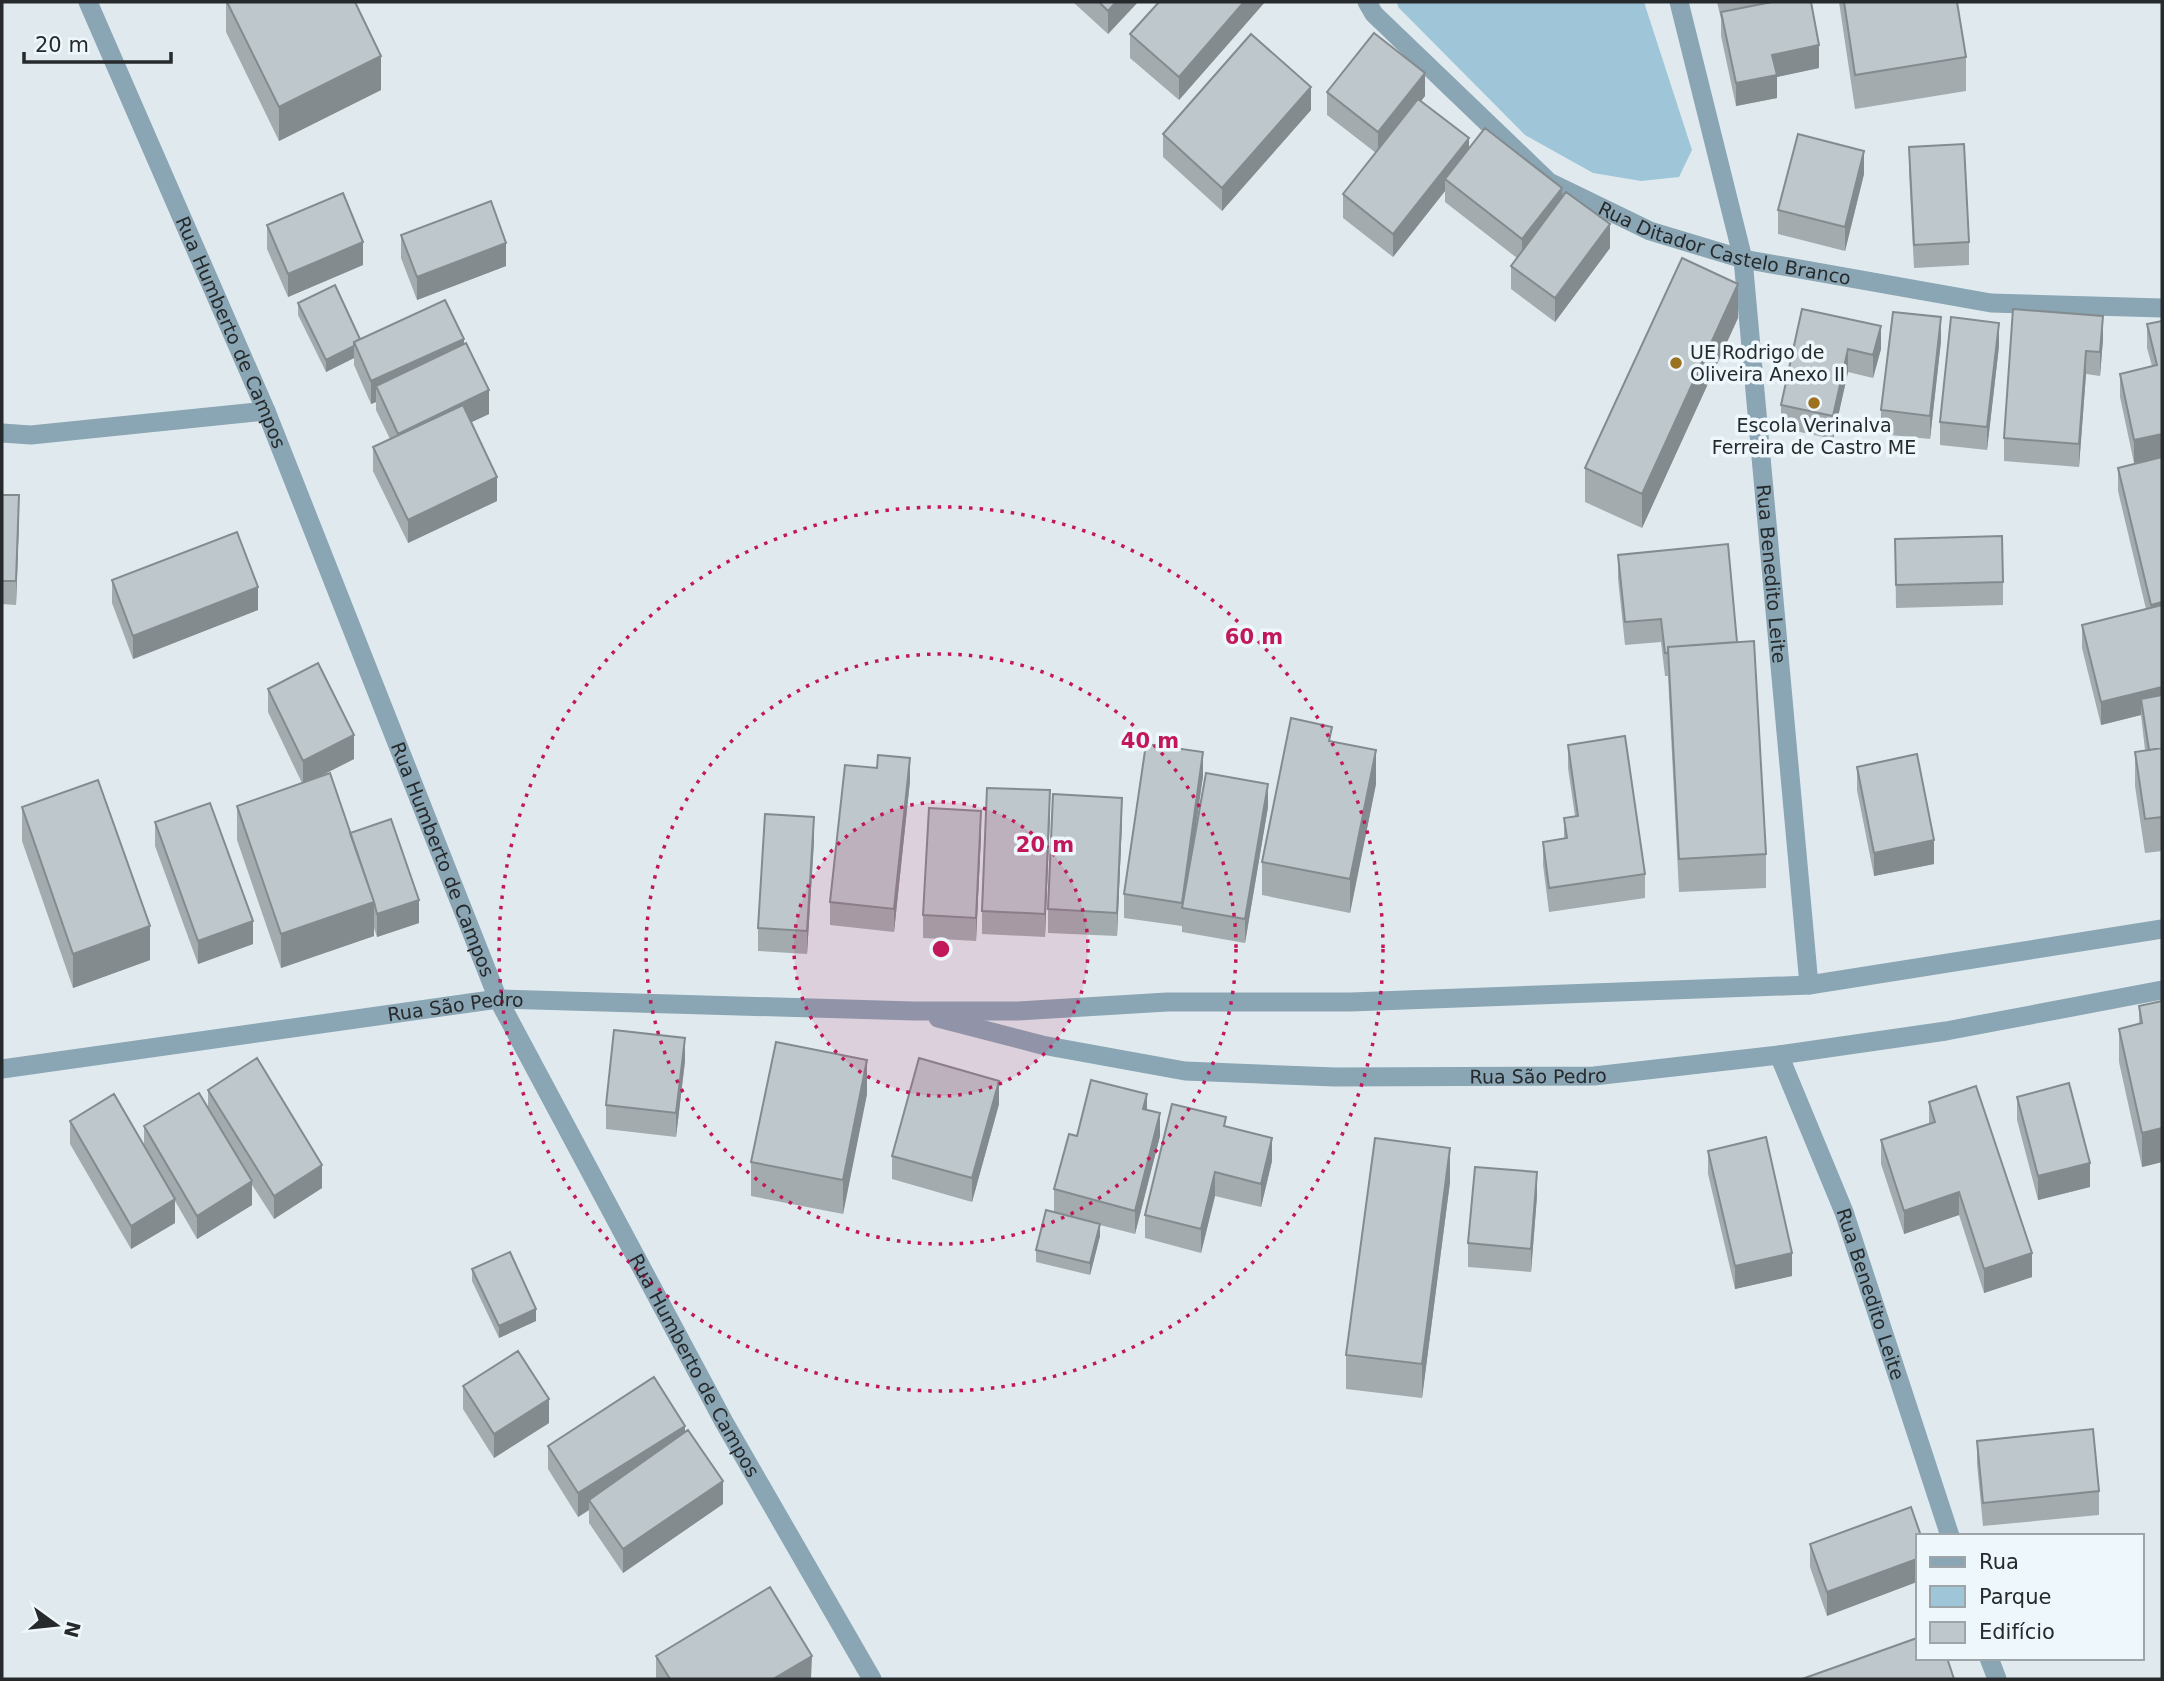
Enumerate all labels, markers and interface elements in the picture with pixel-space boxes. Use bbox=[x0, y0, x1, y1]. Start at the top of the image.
scale bar bbox=[24, 21, 172, 65]
text: 20 m bbox=[35, 33, 89, 57]
street label: Rua Ditador Castelo Branco bbox=[1595, 197, 1853, 289]
street label: Rua Humberto de Campos bbox=[172, 213, 291, 452]
place label: UE Rodrigo de Oliveira Anexo II bbox=[1690, 341, 1845, 385]
marker: UE Rodrigo de Oliveira Anexo II bbox=[1668, 355, 1684, 371]
marker: Escola Verinalva Ferreira de Castro ME bbox=[1806, 395, 1822, 411]
place label: Escola Verinalva Ferreira de Castro ME bbox=[1712, 414, 1916, 458]
street label: Rua Benedito Leite bbox=[1753, 483, 1791, 664]
text: 60 m bbox=[1225, 625, 1283, 649]
text: 40 m bbox=[1121, 729, 1179, 753]
street label: Rua Humberto de Campos bbox=[387, 739, 499, 980]
text: 20 m bbox=[1016, 833, 1074, 857]
centre of rings bbox=[929, 937, 953, 961]
street label: Rua São Pedro bbox=[386, 988, 524, 1025]
street label: Rua São Pedro bbox=[1470, 1064, 1608, 1087]
street label: Rua Benedito Leite bbox=[1832, 1205, 1909, 1383]
street label: Rua Humberto de Campos bbox=[625, 1250, 764, 1481]
legend bbox=[1916, 1534, 2143, 1660]
text: Rua bbox=[1979, 1550, 2019, 1574]
text: Parque bbox=[1979, 1585, 2051, 1609]
north arrow bbox=[21, 1590, 91, 1660]
text: N bbox=[60, 1619, 85, 1640]
text: Edifício bbox=[1979, 1620, 2055, 1644]

